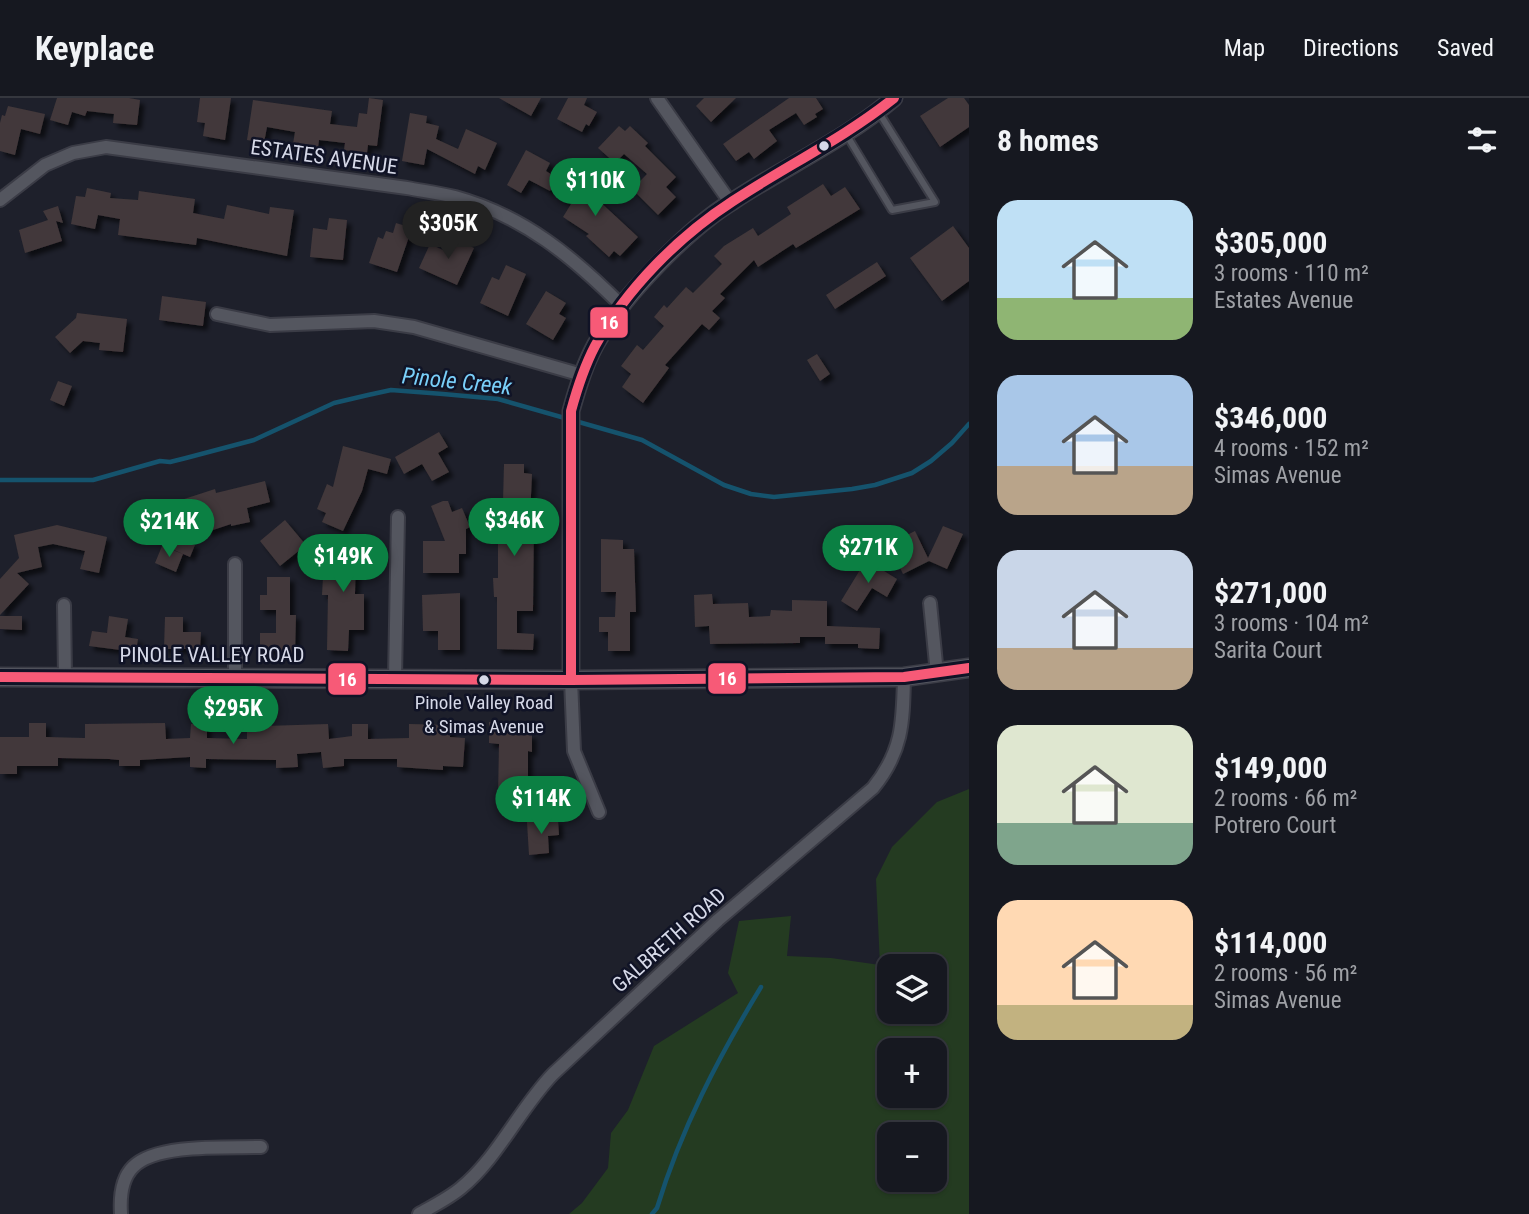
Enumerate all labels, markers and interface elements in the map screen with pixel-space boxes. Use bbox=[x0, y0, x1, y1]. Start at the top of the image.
text: Keyplace bbox=[35, 29, 154, 68]
text: Map bbox=[1224, 34, 1265, 62]
text: Directions bbox=[1303, 34, 1399, 62]
text: Saved bbox=[1437, 34, 1494, 62]
icon: filters bbox=[1463, 121, 1501, 159]
text: 8 homes bbox=[997, 123, 1099, 158]
street label: ESTATES AVENUE bbox=[249, 135, 399, 179]
unlabelled marker bbox=[817, 139, 831, 153]
pin: $110K bbox=[546, 158, 644, 218]
text: $110K bbox=[565, 167, 625, 194]
pin: $305K bbox=[399, 202, 497, 261]
text: $305K bbox=[418, 210, 478, 237]
text: $305,000 bbox=[1214, 225, 1327, 260]
icon: home bbox=[1053, 228, 1137, 312]
text: 3 rooms · 110 m² bbox=[1214, 260, 1369, 287]
text: Estates Avenue bbox=[1214, 287, 1353, 314]
line badge: 16 bbox=[589, 306, 629, 339]
text: 16 bbox=[599, 311, 619, 334]
water label: Pinole Creek bbox=[401, 362, 514, 401]
text: $346,000 bbox=[1214, 400, 1327, 435]
icon: home bbox=[1053, 403, 1137, 487]
text: 4 rooms · 152 m² bbox=[1214, 435, 1369, 462]
text: Simas Avenue bbox=[1214, 462, 1342, 489]
pin: $346K bbox=[465, 498, 563, 558]
pin: $214K bbox=[120, 500, 218, 559]
text: $346K bbox=[484, 507, 544, 534]
text: $214K bbox=[139, 508, 199, 535]
pin: $271K bbox=[819, 526, 917, 585]
pin: $149K bbox=[294, 534, 392, 594]
text: $271K bbox=[838, 534, 898, 561]
text: $149K bbox=[313, 543, 373, 570]
text: $271,000 bbox=[1214, 575, 1327, 610]
icon: home bbox=[1053, 578, 1137, 662]
text: 3 rooms · 104 m² bbox=[1214, 610, 1369, 637]
text: Sarita Court bbox=[1214, 637, 1322, 664]
street label: PINOLE VALLEY ROAD bbox=[120, 643, 304, 667]
line badge: 16 bbox=[327, 662, 367, 696]
line badge: 16 bbox=[707, 662, 747, 695]
text: 16 bbox=[717, 667, 737, 690]
text: 16 bbox=[337, 668, 357, 691]
marker: Pinole Valley Road & Simas Avenue bbox=[477, 673, 491, 687]
pin: $295K bbox=[184, 686, 282, 746]
place label: Pinole Valley Road & Simas Avenue bbox=[415, 691, 553, 738]
text: $295K bbox=[203, 695, 263, 722]
text: $149,000 bbox=[1214, 750, 1327, 785]
icon: home bbox=[1053, 753, 1137, 837]
pin: $114K bbox=[492, 776, 590, 836]
text: $114K bbox=[511, 785, 571, 812]
text: 2 rooms · 66 m² bbox=[1214, 785, 1357, 812]
text: Potrero Court bbox=[1214, 812, 1336, 839]
street label: GALBRETH ROAD bbox=[607, 883, 731, 997]
text: $114,000 bbox=[1214, 925, 1327, 960]
icon: home bbox=[1053, 928, 1137, 1012]
map controls bbox=[877, 954, 947, 1192]
button: layers bbox=[877, 954, 947, 1024]
text: 2 rooms · 56 m² bbox=[1214, 960, 1357, 987]
text: Simas Avenue bbox=[1214, 987, 1342, 1014]
button: + bbox=[877, 1038, 947, 1108]
button: − bbox=[877, 1122, 947, 1192]

